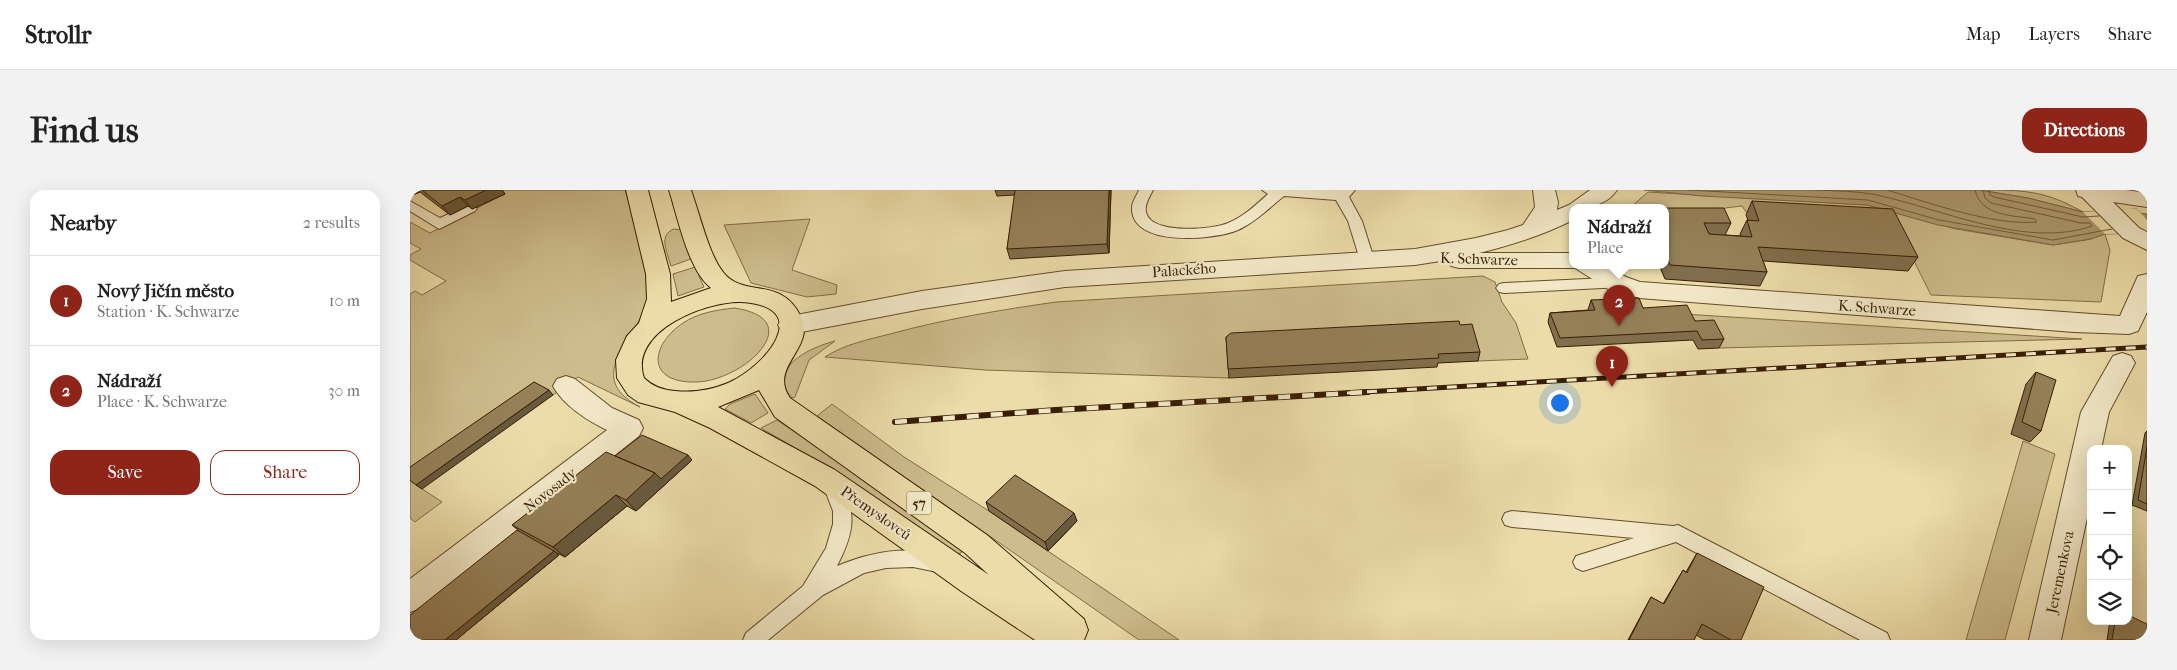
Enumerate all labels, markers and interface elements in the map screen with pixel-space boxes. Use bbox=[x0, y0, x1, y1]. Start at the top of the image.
text: Strollr bbox=[25, 21, 92, 49]
text: Map bbox=[1966, 24, 2000, 45]
text: Layers bbox=[2028, 24, 2080, 45]
text: Share bbox=[2108, 24, 2152, 45]
button: Directions bbox=[2022, 108, 2147, 153]
text: Find us bbox=[30, 110, 139, 151]
popup bbox=[1569, 204, 1669, 269]
text: Nearby bbox=[50, 211, 116, 235]
text: 2 results bbox=[303, 213, 360, 232]
text: Nádraží bbox=[1587, 216, 1651, 238]
text: Place bbox=[1587, 238, 1623, 257]
street label: K. Schwarze bbox=[1440, 249, 1519, 269]
street label: Palackého bbox=[1151, 259, 1217, 281]
text: Nový Jičín město bbox=[97, 280, 234, 302]
pin: 2 bbox=[1603, 285, 1635, 326]
text: 1 bbox=[63, 291, 69, 310]
text: 10 m bbox=[329, 291, 360, 310]
street label: K. Schwarze bbox=[1837, 296, 1917, 320]
text: Station · K. Schwarze bbox=[97, 302, 240, 321]
pin: 1 bbox=[1596, 346, 1628, 387]
text: Nádraží bbox=[97, 370, 161, 392]
text: 2 bbox=[62, 381, 70, 400]
text: 30 m bbox=[328, 381, 360, 400]
your location bbox=[1547, 390, 1573, 416]
text: Place · K. Schwarze bbox=[97, 392, 227, 411]
map controls bbox=[2087, 445, 2132, 625]
button: + bbox=[2087, 445, 2132, 490]
button: Save bbox=[50, 450, 200, 495]
button: Share bbox=[210, 450, 360, 495]
street label: Novosady bbox=[520, 463, 581, 516]
street label: Přemyslovců bbox=[837, 482, 915, 544]
button: − bbox=[2087, 490, 2132, 535]
road number: 57 bbox=[906, 492, 932, 514]
street label: Jeremenkova bbox=[2042, 528, 2078, 616]
button: locate bbox=[2087, 535, 2132, 580]
button: layers bbox=[2087, 580, 2132, 625]

